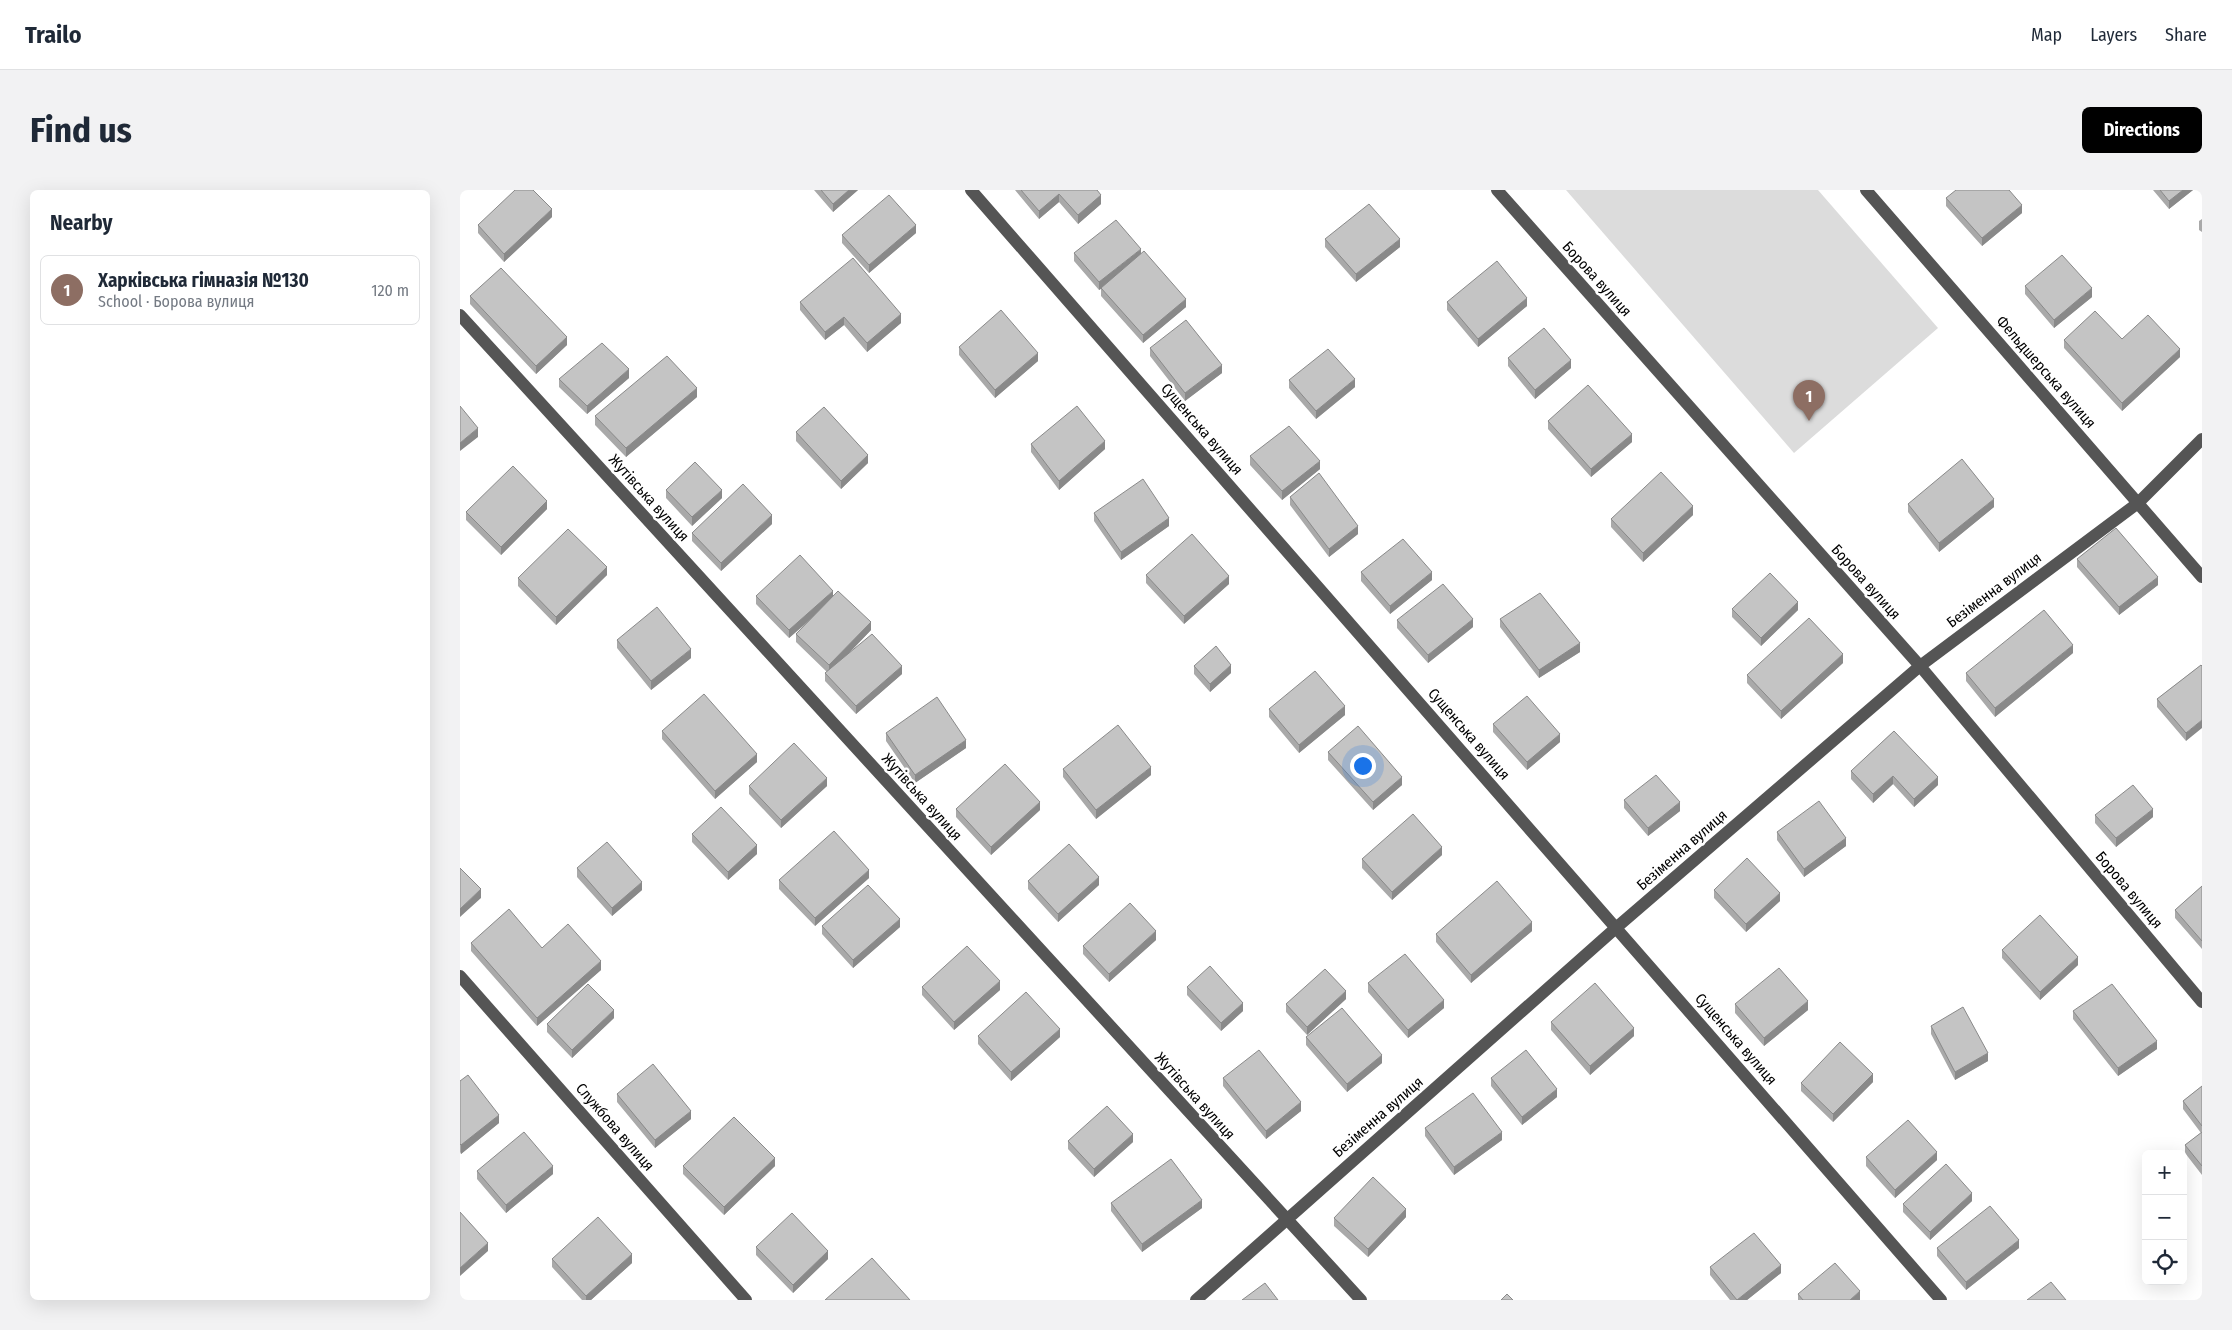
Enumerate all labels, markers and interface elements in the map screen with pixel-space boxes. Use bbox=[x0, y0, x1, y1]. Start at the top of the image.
text: Trailo bbox=[25, 21, 82, 49]
text: Map bbox=[2031, 24, 2062, 46]
text: Layers bbox=[2090, 24, 2137, 46]
text: Share bbox=[2165, 24, 2207, 46]
button: Directions bbox=[2082, 107, 2202, 153]
text: Find us bbox=[30, 109, 132, 151]
text: Nearby bbox=[50, 210, 112, 236]
street label: Борова вулиця bbox=[1559, 238, 1635, 320]
text: Харківська гімназія №130 bbox=[98, 269, 309, 292]
text: 1 bbox=[64, 281, 70, 300]
text: 120 m bbox=[371, 281, 409, 300]
text: School · Борова вулиця bbox=[98, 292, 254, 311]
street label: Фельдшерська вулиця bbox=[1992, 312, 2100, 432]
street label: Сущенська вулиця bbox=[1157, 379, 1247, 479]
pin: 1 bbox=[1793, 380, 1825, 421]
street label: Жутівська вулиця bbox=[605, 451, 693, 545]
street label: Борова вулиця bbox=[1828, 541, 1904, 623]
street label: Безіменна вулиця bbox=[1943, 549, 2045, 631]
street label: Сущенська вулиця bbox=[1424, 684, 1514, 784]
street label: Жутівська вулиця bbox=[878, 750, 966, 844]
your location bbox=[1350, 753, 1376, 779]
street label: Безіменна вулиця bbox=[1633, 806, 1731, 894]
street label: Борова вулиця bbox=[2092, 848, 2166, 932]
street label: Сущенська вулиця bbox=[1691, 989, 1781, 1089]
street label: Жутівська вулиця bbox=[1151, 1049, 1239, 1143]
street label: Безіменна вулиця bbox=[1329, 1073, 1427, 1161]
street label: Службова вулиця bbox=[572, 1079, 658, 1175]
map controls bbox=[2142, 1150, 2187, 1285]
button: + bbox=[2142, 1150, 2187, 1195]
button: − bbox=[2142, 1195, 2187, 1240]
button: locate bbox=[2142, 1240, 2187, 1285]

